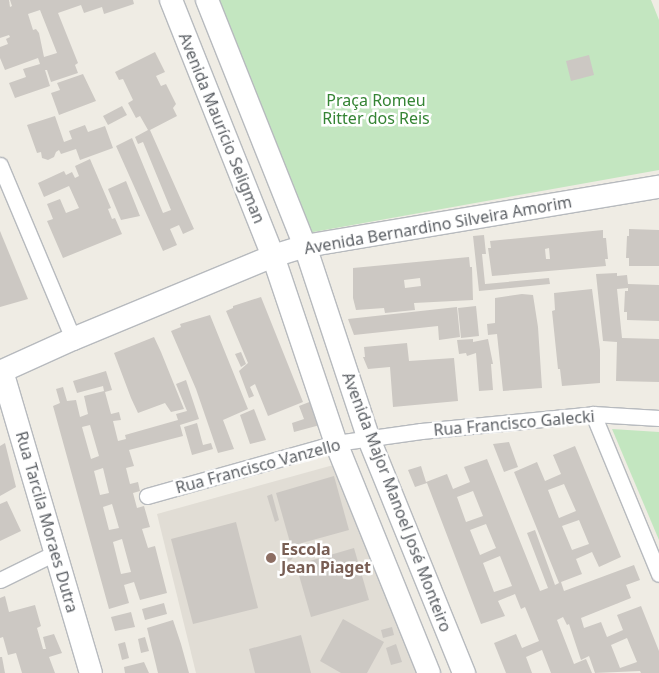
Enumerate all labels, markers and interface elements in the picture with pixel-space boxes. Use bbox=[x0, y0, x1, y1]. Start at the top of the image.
street label: Avenida Maurício Seligman bbox=[175, 30, 269, 226]
park label: Praça Romeu Ritter dos Reis bbox=[322, 90, 430, 128]
street label: Avenida Bernardino Silveira Amorim bbox=[303, 192, 573, 258]
street label: Avenida Major Manoel José Monteiro bbox=[338, 369, 456, 635]
street label: Rua Francisco Galecki bbox=[433, 406, 595, 440]
street label: Rua Tarcila Moraes Dutra bbox=[12, 429, 82, 615]
street label: Rua Francisco Vanzello bbox=[173, 435, 343, 497]
place label: Escola Jean Piaget bbox=[281, 539, 371, 577]
marker: Escola Jean Piaget bbox=[265, 552, 277, 564]

